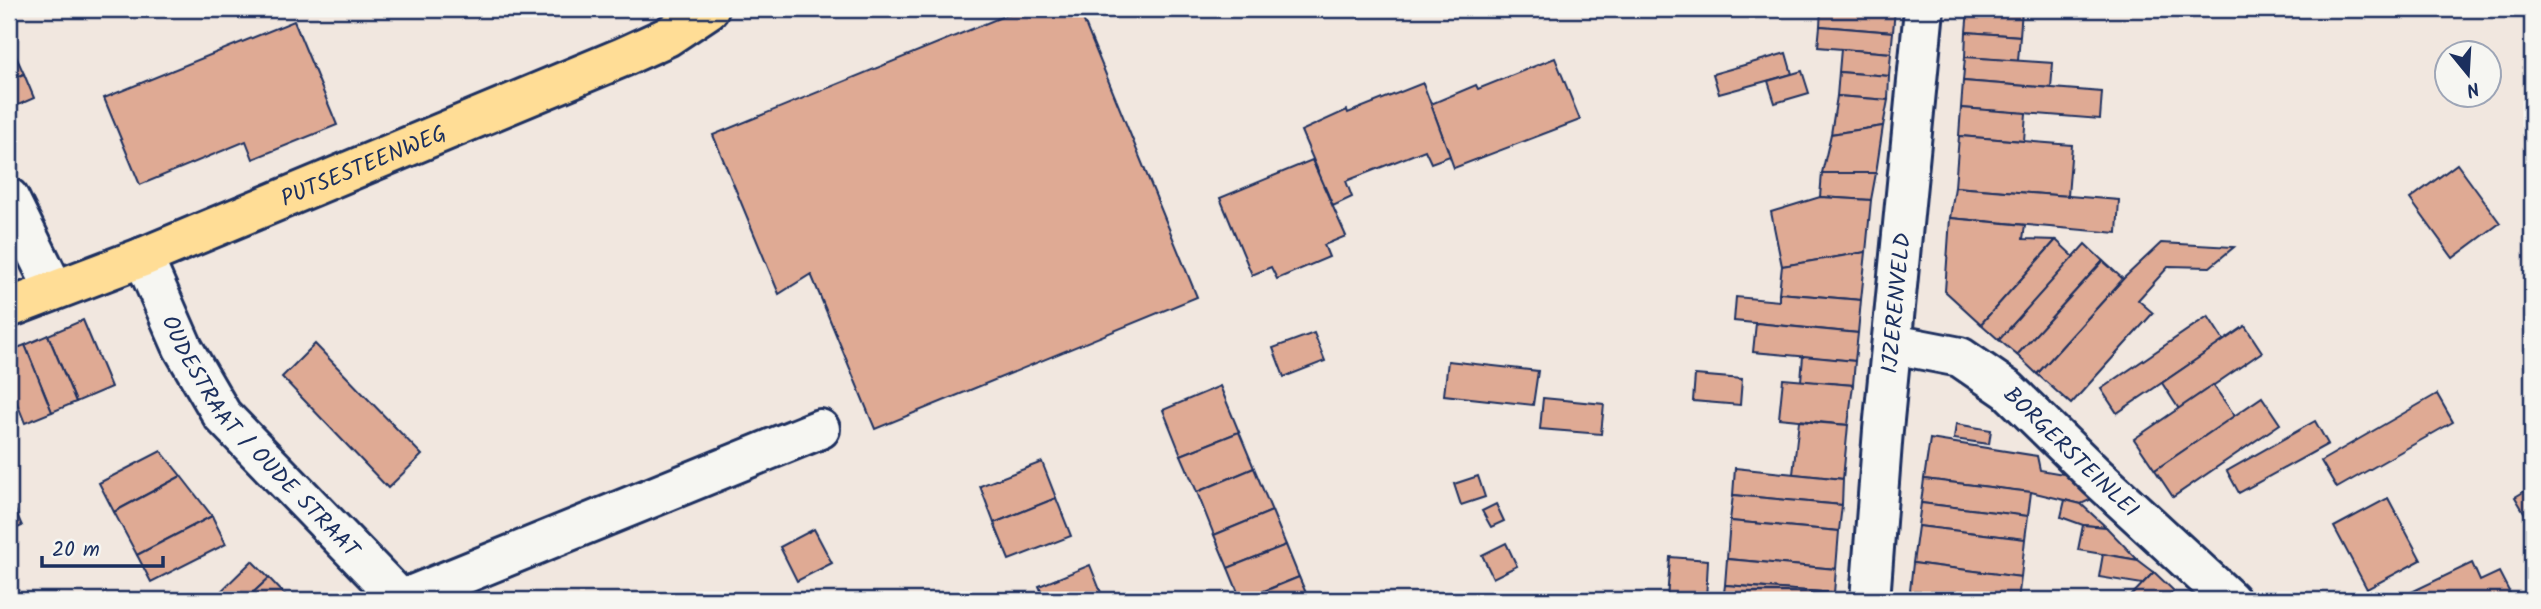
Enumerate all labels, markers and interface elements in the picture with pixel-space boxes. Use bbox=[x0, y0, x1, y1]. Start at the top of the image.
north arrow bbox=[2432, 38, 2502, 108]
text: N bbox=[2462, 72, 2483, 104]
street label: PUTSESTEENWEG bbox=[275, 116, 453, 218]
street label: IJZERENVELD bbox=[1873, 231, 1922, 375]
street label: OUDESTRAAT / OUDE STRAAT bbox=[151, 310, 368, 568]
street label: BORGERSTEINLEI bbox=[1994, 379, 2146, 527]
scale bar bbox=[42, 525, 163, 569]
text: 20 m bbox=[52, 534, 100, 567]

